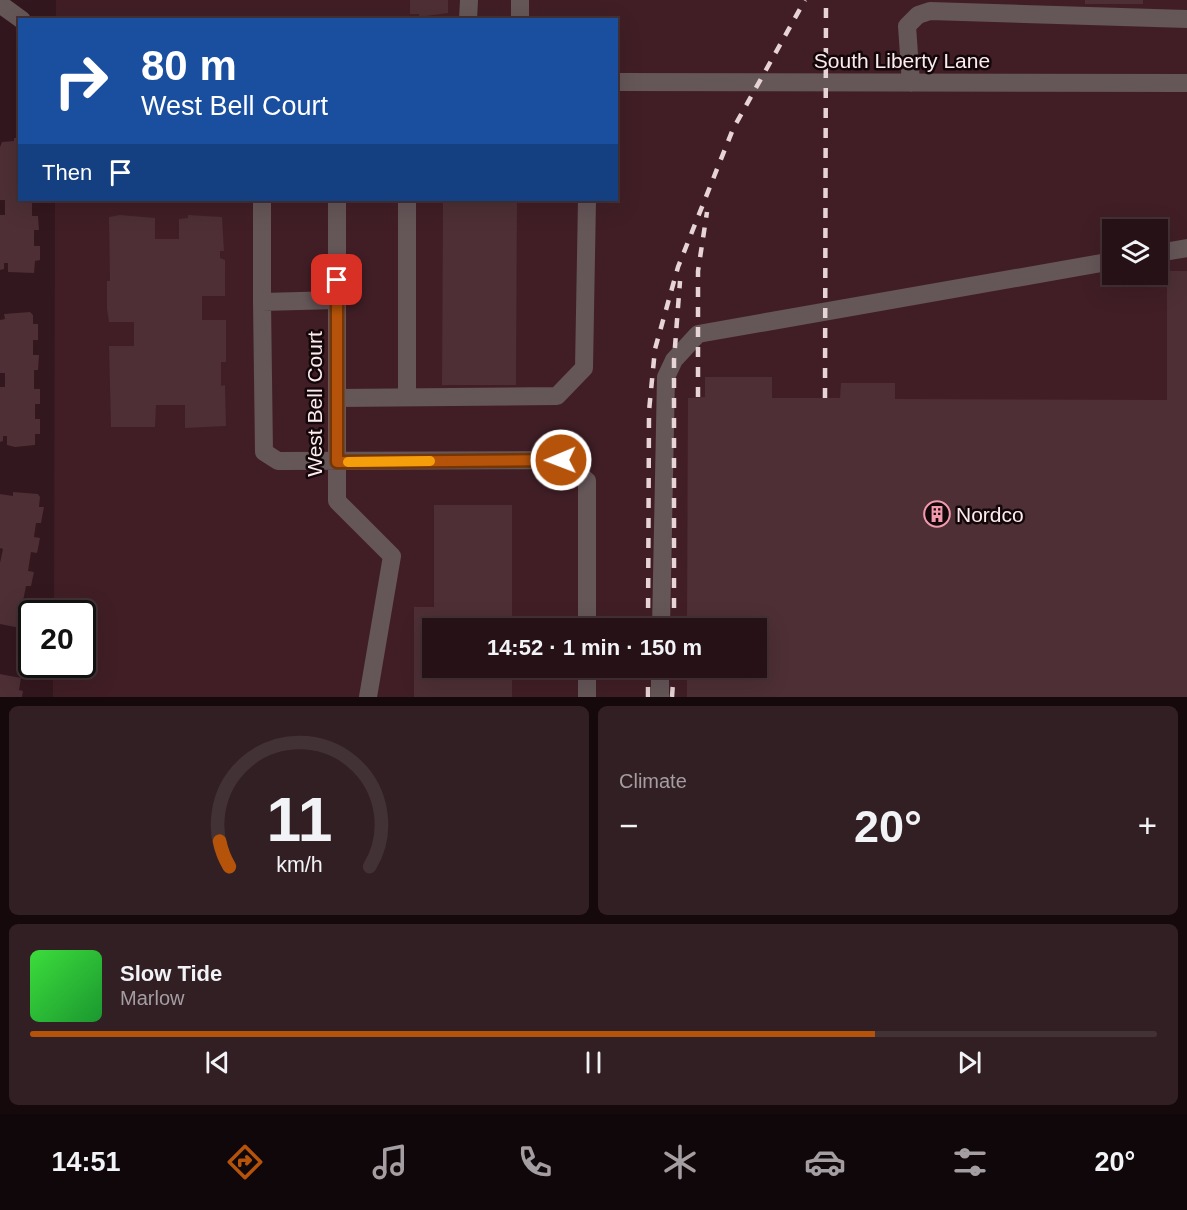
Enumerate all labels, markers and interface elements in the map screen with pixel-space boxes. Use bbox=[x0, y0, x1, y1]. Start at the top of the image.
icon: right bbox=[42, 42, 120, 120]
text: 80 m bbox=[141, 42, 237, 89]
street label: South Liberty Lane bbox=[814, 49, 990, 72]
text: West Bell Court bbox=[141, 91, 328, 121]
icon: arrive bbox=[104, 156, 137, 189]
text: Then bbox=[42, 160, 92, 185]
map controls bbox=[1102, 219, 1168, 285]
button: layers bbox=[1102, 219, 1168, 285]
pin bbox=[311, 254, 362, 305]
icon: arrive bbox=[320, 263, 353, 296]
street label: West Bell Court bbox=[303, 331, 326, 477]
position arrow bbox=[529, 428, 593, 492]
building icon: Nordco bbox=[922, 499, 952, 529]
place label: Nordco bbox=[956, 503, 1024, 526]
speed limit sign: 20 bbox=[18, 600, 96, 678]
text: 14:52 · 1 min · 150 m bbox=[487, 635, 702, 660]
text: Climate bbox=[619, 770, 687, 792]
text: 11 bbox=[266, 785, 332, 854]
text: 20° bbox=[854, 801, 922, 852]
text: − bbox=[619, 807, 638, 844]
text: + bbox=[1138, 807, 1157, 844]
text: km/h bbox=[276, 854, 322, 878]
text: Slow Tide bbox=[120, 961, 222, 986]
text: Marlow bbox=[120, 987, 184, 1009]
icon: previous bbox=[201, 1046, 234, 1079]
icon: pause bbox=[577, 1046, 610, 1079]
icon: next bbox=[953, 1046, 986, 1079]
icon: directions bbox=[224, 1141, 266, 1183]
icon: music bbox=[369, 1141, 411, 1183]
icon: phone bbox=[514, 1141, 556, 1183]
icon: climate bbox=[659, 1141, 701, 1183]
icon: car bbox=[804, 1141, 846, 1183]
icon: filters bbox=[949, 1141, 991, 1183]
text: 14:51 bbox=[52, 1147, 121, 1177]
text: 20° bbox=[1095, 1147, 1135, 1177]

